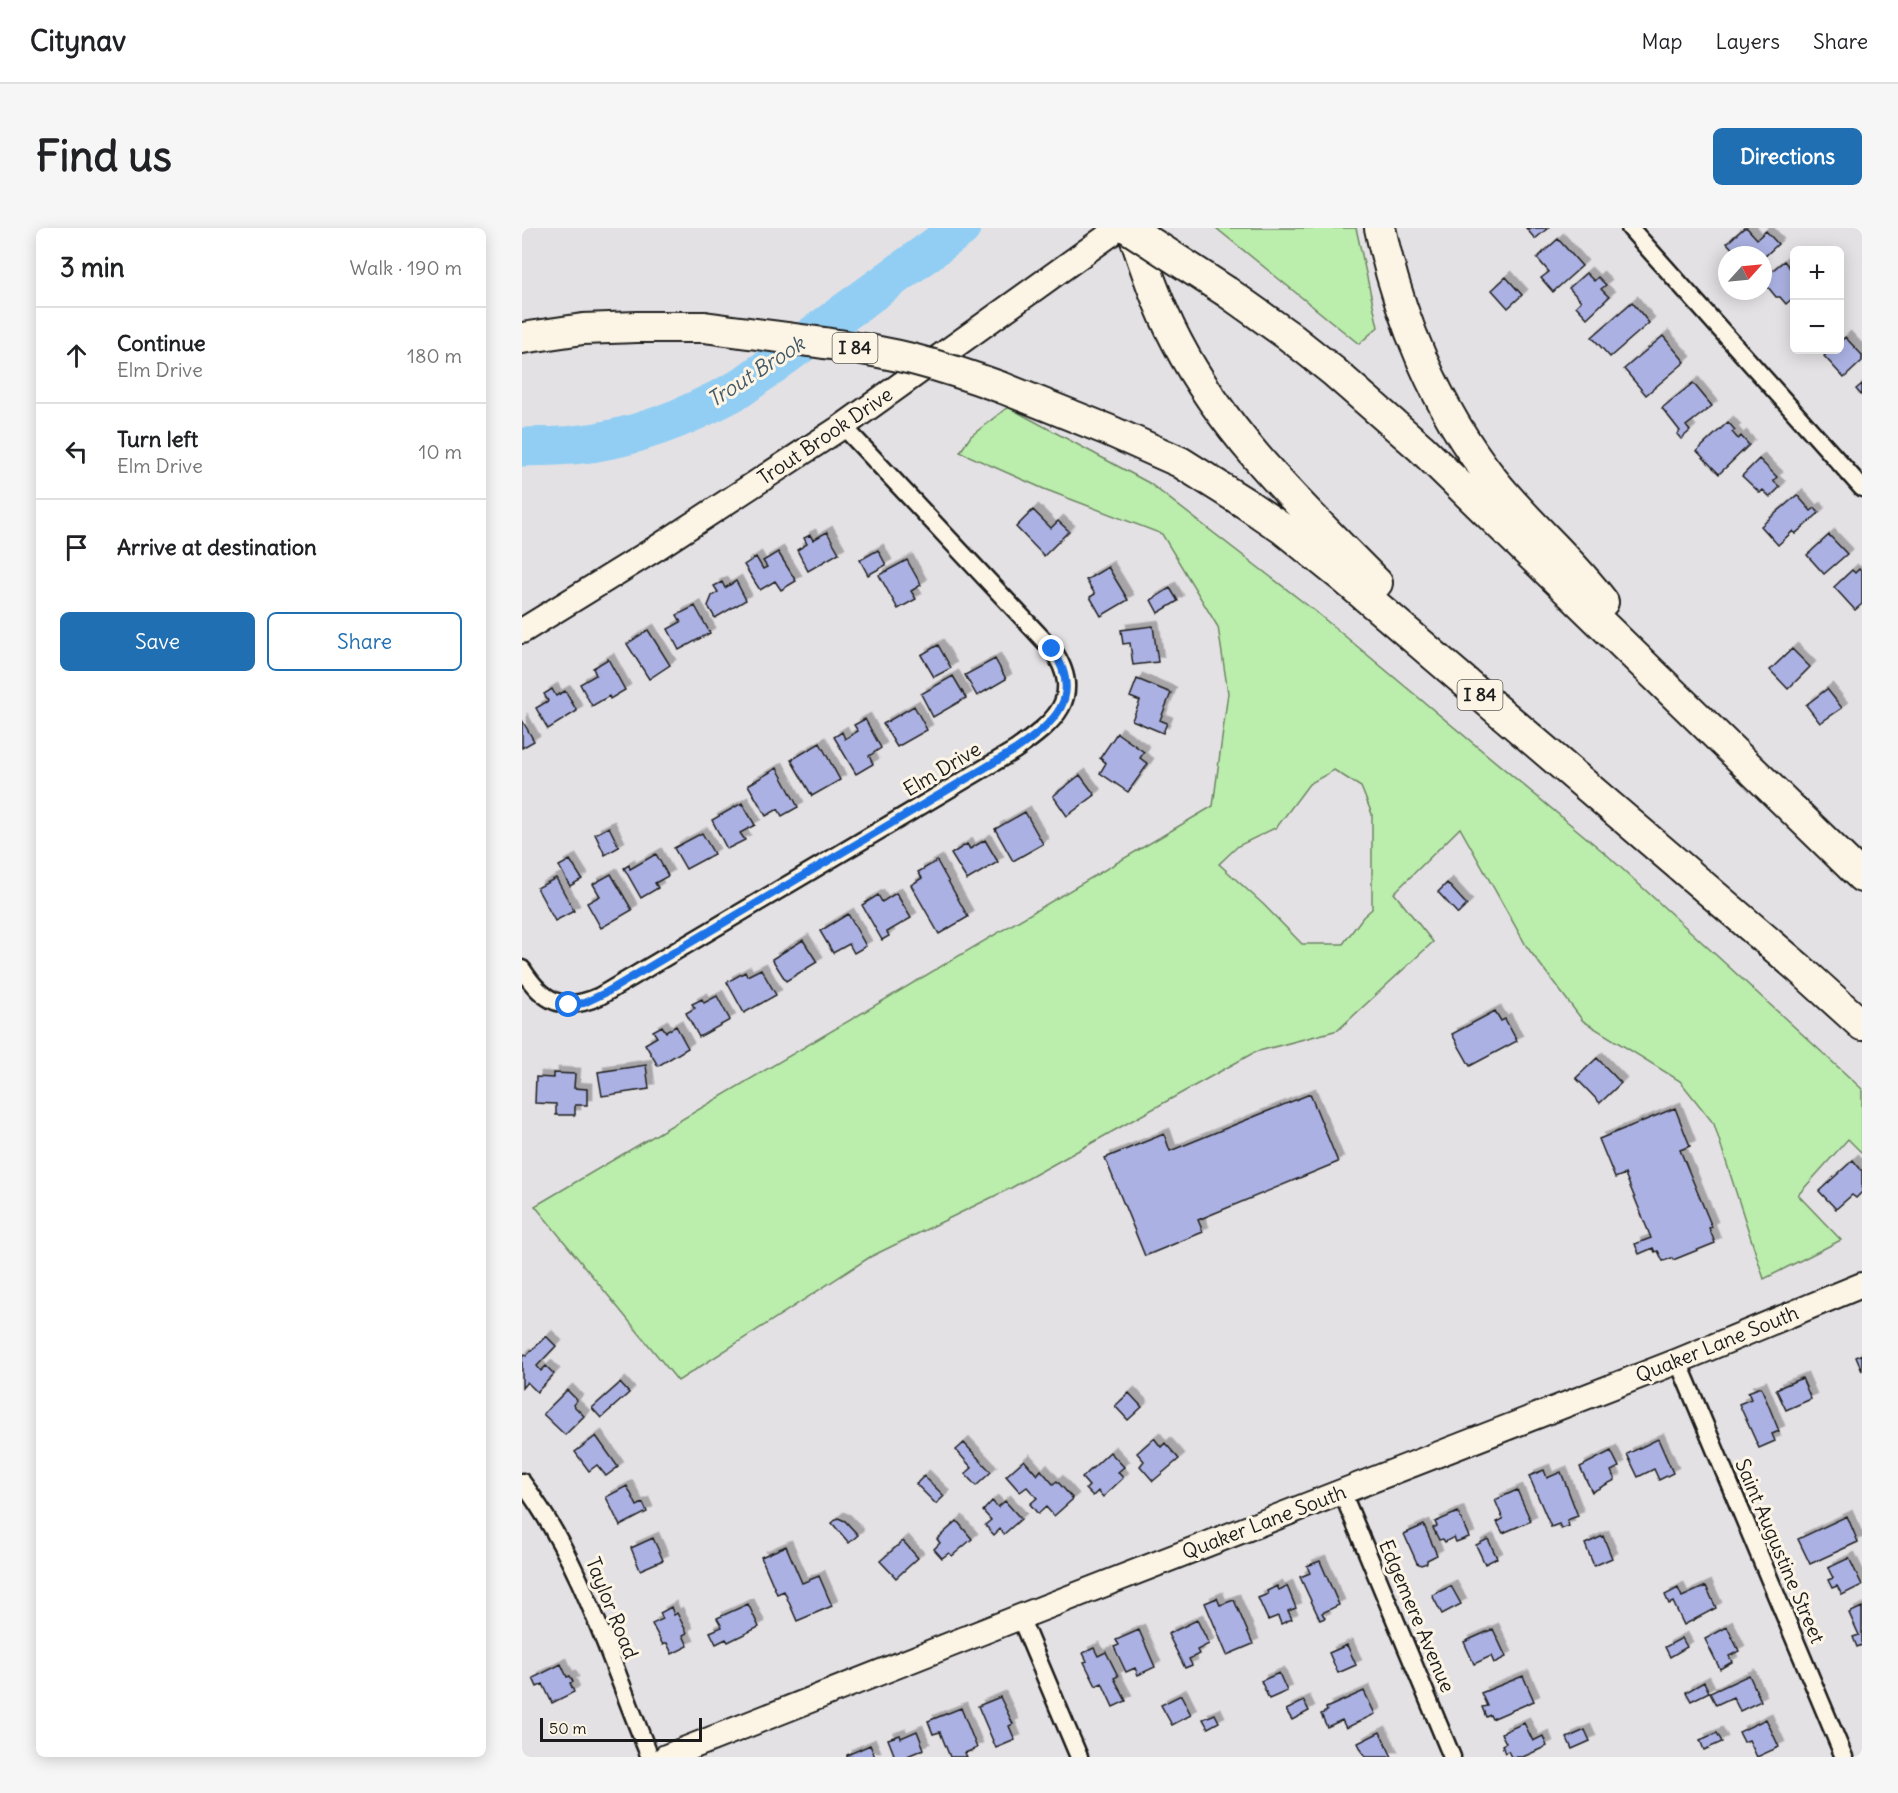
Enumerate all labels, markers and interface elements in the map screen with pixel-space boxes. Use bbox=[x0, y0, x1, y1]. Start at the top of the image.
text: Citynav bbox=[30, 23, 126, 59]
text: Map bbox=[1642, 28, 1682, 55]
text: Layers bbox=[1715, 28, 1780, 55]
text: Share bbox=[1813, 28, 1868, 55]
button: Directions bbox=[1713, 128, 1862, 185]
text: Find us bbox=[36, 130, 172, 182]
north arrow bbox=[1718, 246, 1772, 300]
map controls bbox=[1790, 246, 1844, 354]
button: + bbox=[1790, 246, 1844, 300]
text: 3 min bbox=[60, 251, 125, 284]
text: Walk · 190 m bbox=[350, 255, 462, 280]
button: − bbox=[1790, 300, 1844, 354]
text: Continue bbox=[117, 329, 206, 357]
water label: Trout Brook bbox=[702, 329, 811, 413]
road number: I 84 bbox=[832, 333, 878, 363]
icon: ahead bbox=[60, 339, 93, 372]
text: 180 m bbox=[407, 343, 462, 368]
text: Elm Drive bbox=[117, 357, 203, 382]
street label: Trout Brook Drive bbox=[753, 381, 897, 490]
text: Turn left bbox=[117, 425, 198, 453]
icon: left bbox=[60, 435, 93, 468]
text: 10 m bbox=[419, 439, 462, 464]
text: Elm Drive bbox=[117, 453, 203, 478]
icon: arrive bbox=[60, 531, 93, 564]
text: Arrive at destination bbox=[117, 533, 317, 561]
button: Save bbox=[60, 612, 255, 671]
button: Share bbox=[267, 612, 462, 671]
route end bbox=[1038, 635, 1064, 661]
road number: I 84 bbox=[1458, 680, 1502, 710]
street label: Elm Drive bbox=[899, 736, 985, 801]
route start bbox=[555, 991, 581, 1017]
street label: Quaker Lane South bbox=[1632, 1299, 1802, 1388]
street label: Saint Augustine Street bbox=[1730, 1455, 1831, 1647]
street label: Quaker Lane South bbox=[1178, 1479, 1349, 1564]
street label: Edgemere Avenue bbox=[1374, 1536, 1461, 1696]
street label: Taylor Road bbox=[581, 1553, 644, 1662]
scale bar bbox=[540, 1715, 702, 1742]
text: 50 m bbox=[549, 1718, 587, 1738]

